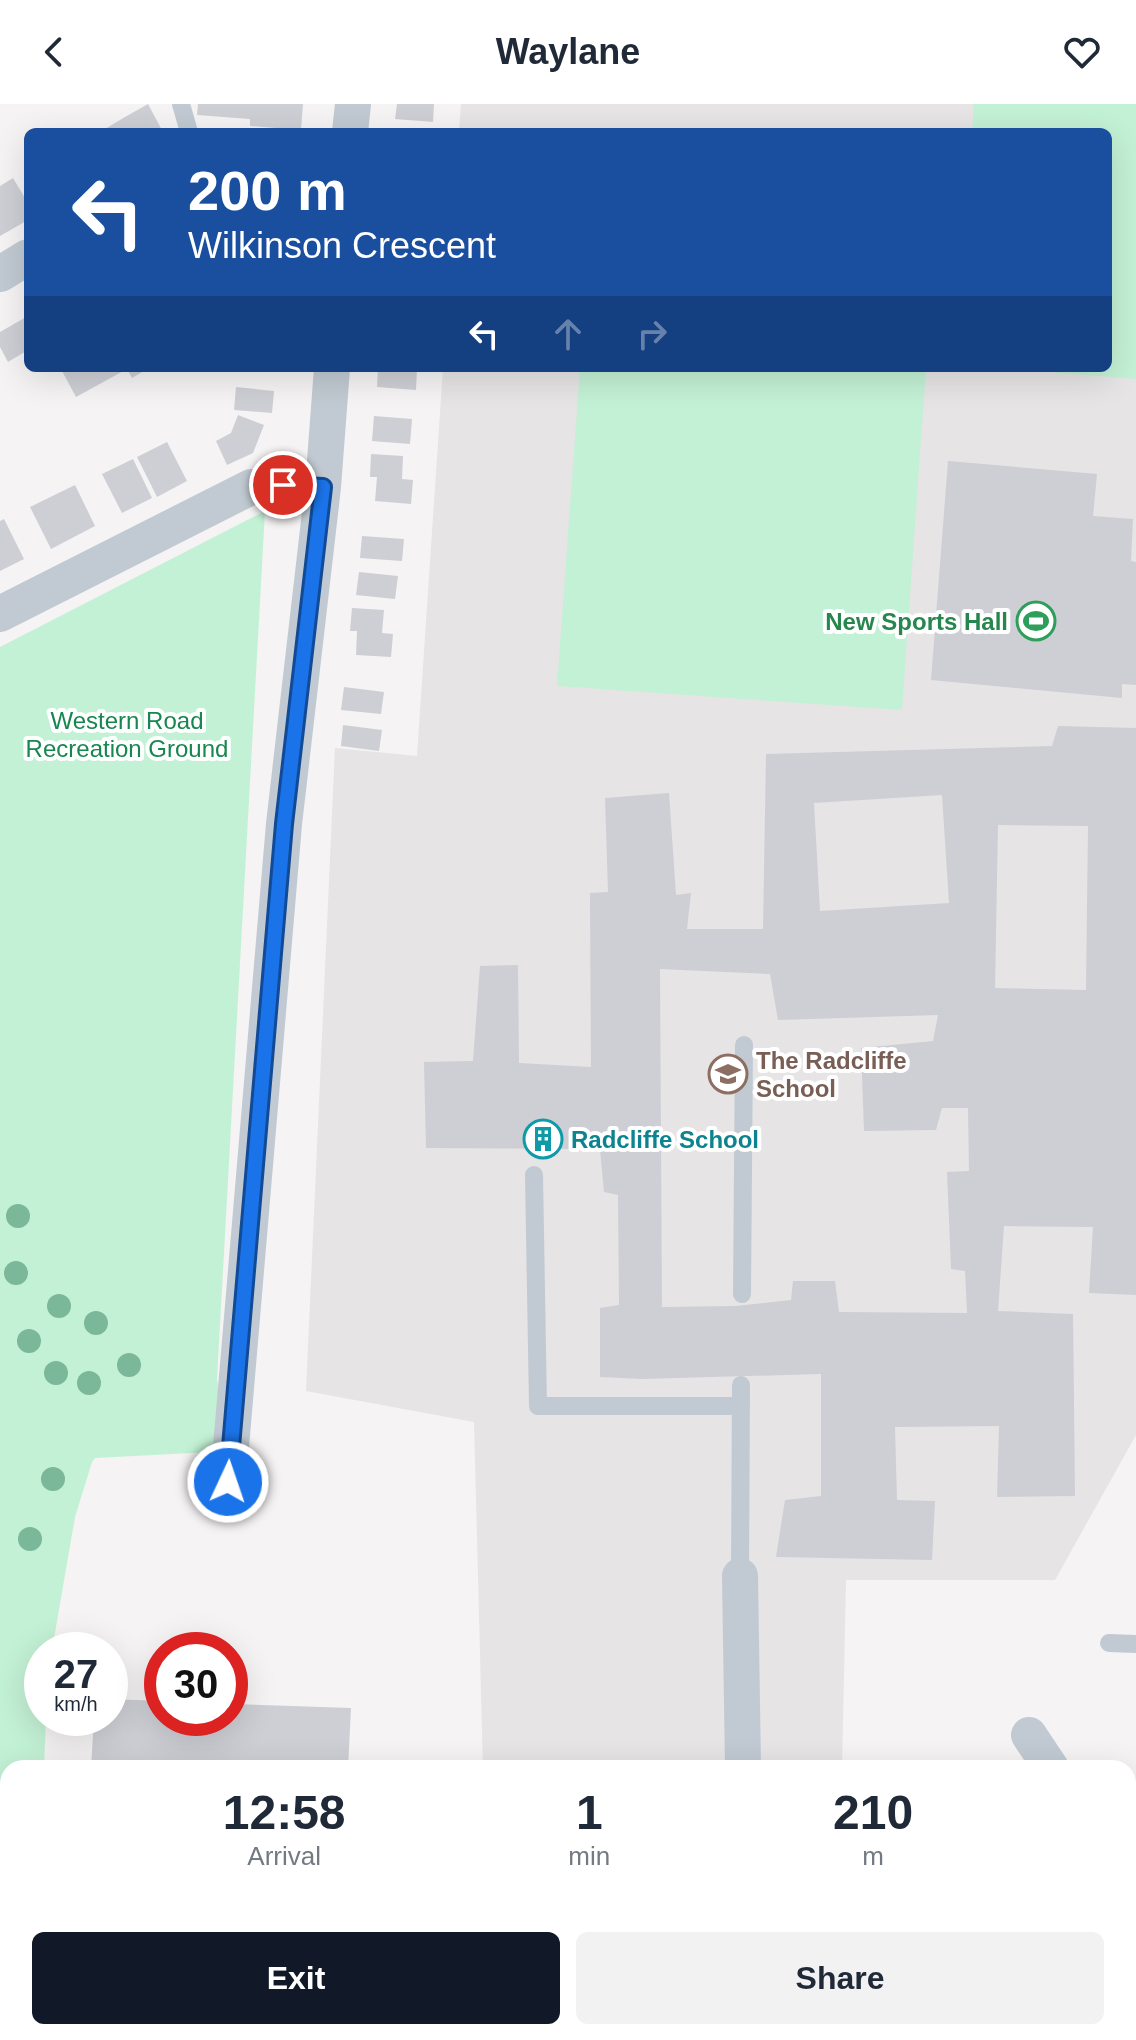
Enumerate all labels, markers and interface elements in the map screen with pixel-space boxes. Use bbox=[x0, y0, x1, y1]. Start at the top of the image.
icon: back bbox=[32, 30, 76, 74]
icon: heart bbox=[1060, 30, 1104, 74]
text: Waylane bbox=[496, 31, 640, 72]
text: 200 m bbox=[188, 159, 347, 222]
icon: left bbox=[56, 160, 160, 264]
text: Wilkinson Crescent bbox=[188, 225, 496, 266]
icon: left bbox=[462, 312, 506, 356]
icon: ahead bbox=[546, 312, 590, 356]
icon: right bbox=[630, 312, 674, 356]
pin bbox=[249, 451, 317, 519]
icon: arrive bbox=[261, 463, 305, 507]
sports icon: New Sports Hall bbox=[1015, 600, 1057, 642]
place label: New Sports Hall bbox=[825, 608, 1008, 635]
park label: Western Road Recreation Ground bbox=[26, 707, 228, 762]
place label: The Radcliffe School bbox=[756, 1047, 907, 1102]
school or university icon: The Radcliffe School bbox=[707, 1053, 749, 1095]
building icon: Radcliffe School bbox=[522, 1118, 564, 1160]
place label: Radcliffe School bbox=[571, 1126, 759, 1153]
position arrow bbox=[186, 1440, 270, 1524]
speed limit sign: 30 bbox=[144, 1632, 248, 1736]
text: 27 bbox=[54, 1652, 98, 1696]
text: km/h bbox=[54, 1693, 98, 1715]
text: 12:58 bbox=[223, 1786, 346, 1839]
text: 1 bbox=[576, 1786, 603, 1839]
text: 210 bbox=[833, 1786, 913, 1839]
text: Arrival bbox=[247, 1841, 321, 1871]
text: min bbox=[568, 1841, 610, 1871]
text: m bbox=[862, 1841, 884, 1871]
button: Exit bbox=[32, 1932, 560, 2024]
button: Share bbox=[576, 1932, 1104, 2024]

